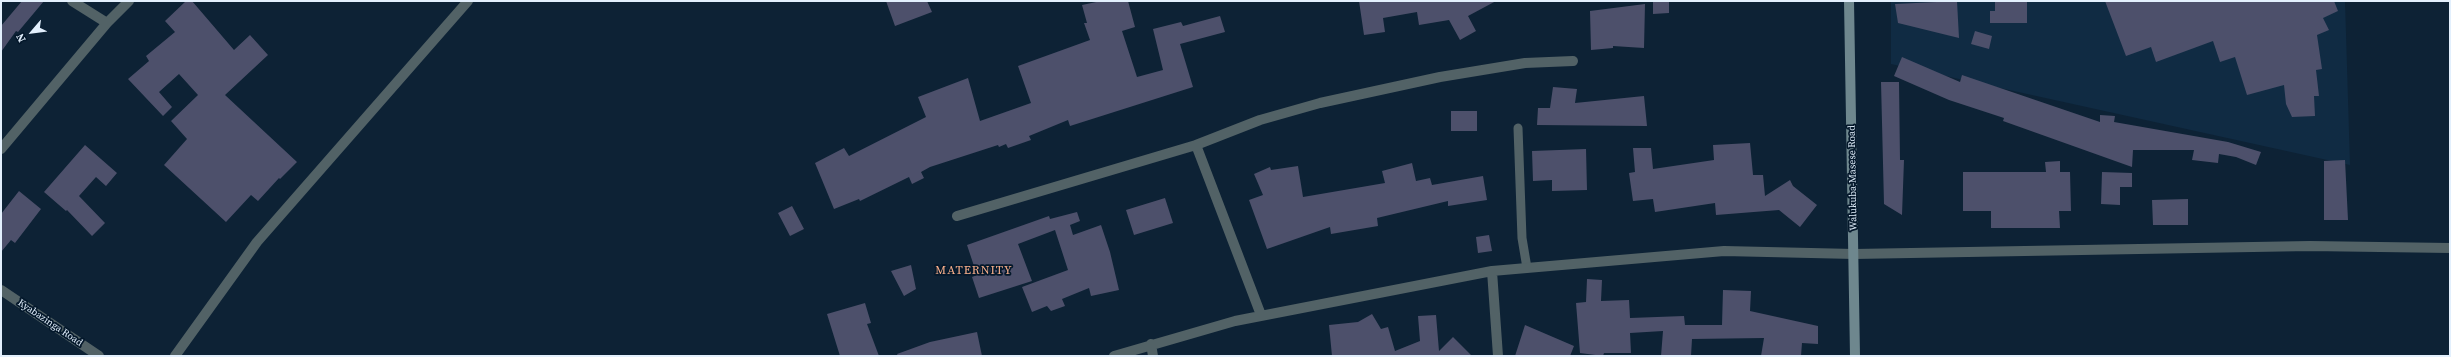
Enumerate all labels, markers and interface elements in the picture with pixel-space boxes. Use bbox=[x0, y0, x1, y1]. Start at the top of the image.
north arrow bbox=[12, 12, 52, 52]
text: N bbox=[12, 31, 29, 45]
street label: Walukuba-Masese Road bbox=[1846, 125, 1860, 231]
district label: MATERNITY bbox=[935, 264, 1013, 278]
street label: Kyabazinga Road bbox=[15, 297, 85, 349]

